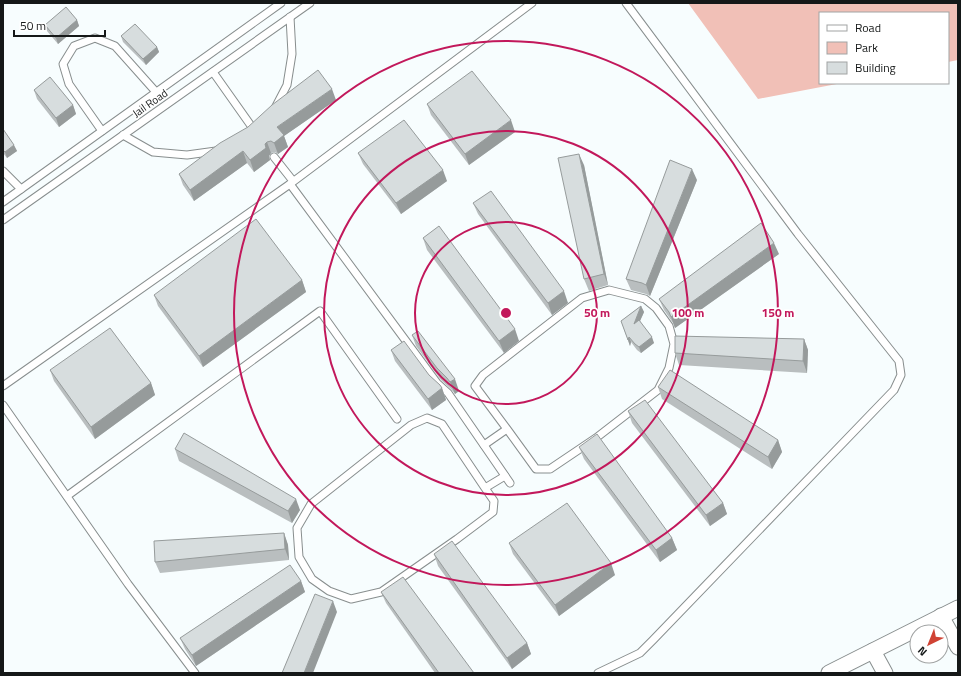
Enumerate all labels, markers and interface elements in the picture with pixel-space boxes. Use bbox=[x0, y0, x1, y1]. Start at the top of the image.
scale bar bbox=[14, 12, 105, 38]
legend bbox=[819, 12, 949, 84]
text: 50 m bbox=[20, 16, 46, 35]
text: Road bbox=[855, 18, 881, 37]
text: Park bbox=[855, 38, 878, 57]
text: Building bbox=[855, 58, 896, 77]
street label: Jail Road bbox=[129, 85, 171, 121]
text: 50 m bbox=[584, 303, 610, 322]
text: 100 m bbox=[672, 303, 704, 322]
text: 150 m bbox=[762, 303, 794, 322]
centre of rings bbox=[499, 306, 513, 320]
north arrow bbox=[909, 624, 949, 664]
text: N bbox=[914, 643, 930, 660]

